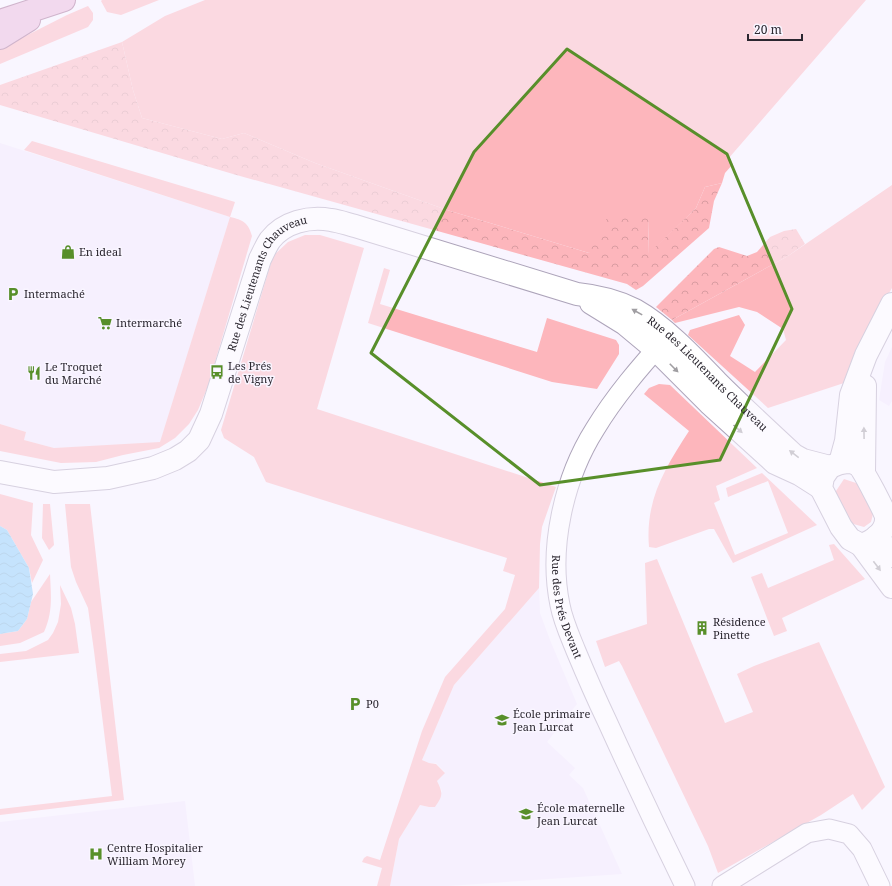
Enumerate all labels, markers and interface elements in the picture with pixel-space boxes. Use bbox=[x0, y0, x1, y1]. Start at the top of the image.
scale bar bbox=[748, 16, 802, 42]
text: 20 m bbox=[754, 21, 782, 38]
street label: Rue des Lieutenants Chauveau bbox=[223, 212, 308, 353]
shop icon: En ideal bbox=[60, 244, 76, 260]
place label: En ideal bbox=[79, 244, 122, 259]
parking icon: Intermaché bbox=[5, 286, 21, 302]
place label: Intermaché bbox=[24, 286, 85, 301]
one-way arrow bbox=[631, 308, 642, 315]
street label: Rue des Lieutenants Chauveau bbox=[645, 312, 771, 434]
supermarket icon: Intermarché bbox=[97, 315, 113, 331]
place label: Intermarché bbox=[116, 315, 182, 330]
place label: Les Prés de Vigny bbox=[228, 358, 274, 386]
place label: Le Troquet du Marché bbox=[45, 359, 102, 387]
one-way arrow bbox=[669, 363, 679, 373]
bus stop icon: Les Prés de Vigny bbox=[209, 364, 225, 380]
restaurant icon: Le Troquet du Marché bbox=[26, 365, 42, 381]
one-way arrow bbox=[733, 425, 743, 434]
one-way arrow bbox=[861, 426, 867, 439]
one-way arrow bbox=[789, 449, 800, 458]
street label: Rue des Prés Devant bbox=[549, 555, 586, 661]
one-way arrow bbox=[873, 560, 881, 571]
place label: Résidence Pinette bbox=[713, 614, 766, 642]
building icon: Résidence Pinette bbox=[694, 620, 710, 636]
parking icon: P0 bbox=[347, 696, 363, 712]
place label: P0 bbox=[366, 696, 379, 711]
place label: École primaire Jean Lurcat bbox=[512, 706, 591, 734]
school or university icon: École primaire Jean Lurcat bbox=[494, 712, 510, 728]
place label: École maternelle Jean Lurcat bbox=[536, 800, 625, 828]
school or university icon: École maternelle Jean Lurcat bbox=[518, 806, 534, 822]
place label: Centre Hospitalier William Morey bbox=[107, 840, 204, 868]
hospital icon: Centre Hospitalier William Morey bbox=[88, 846, 104, 862]

